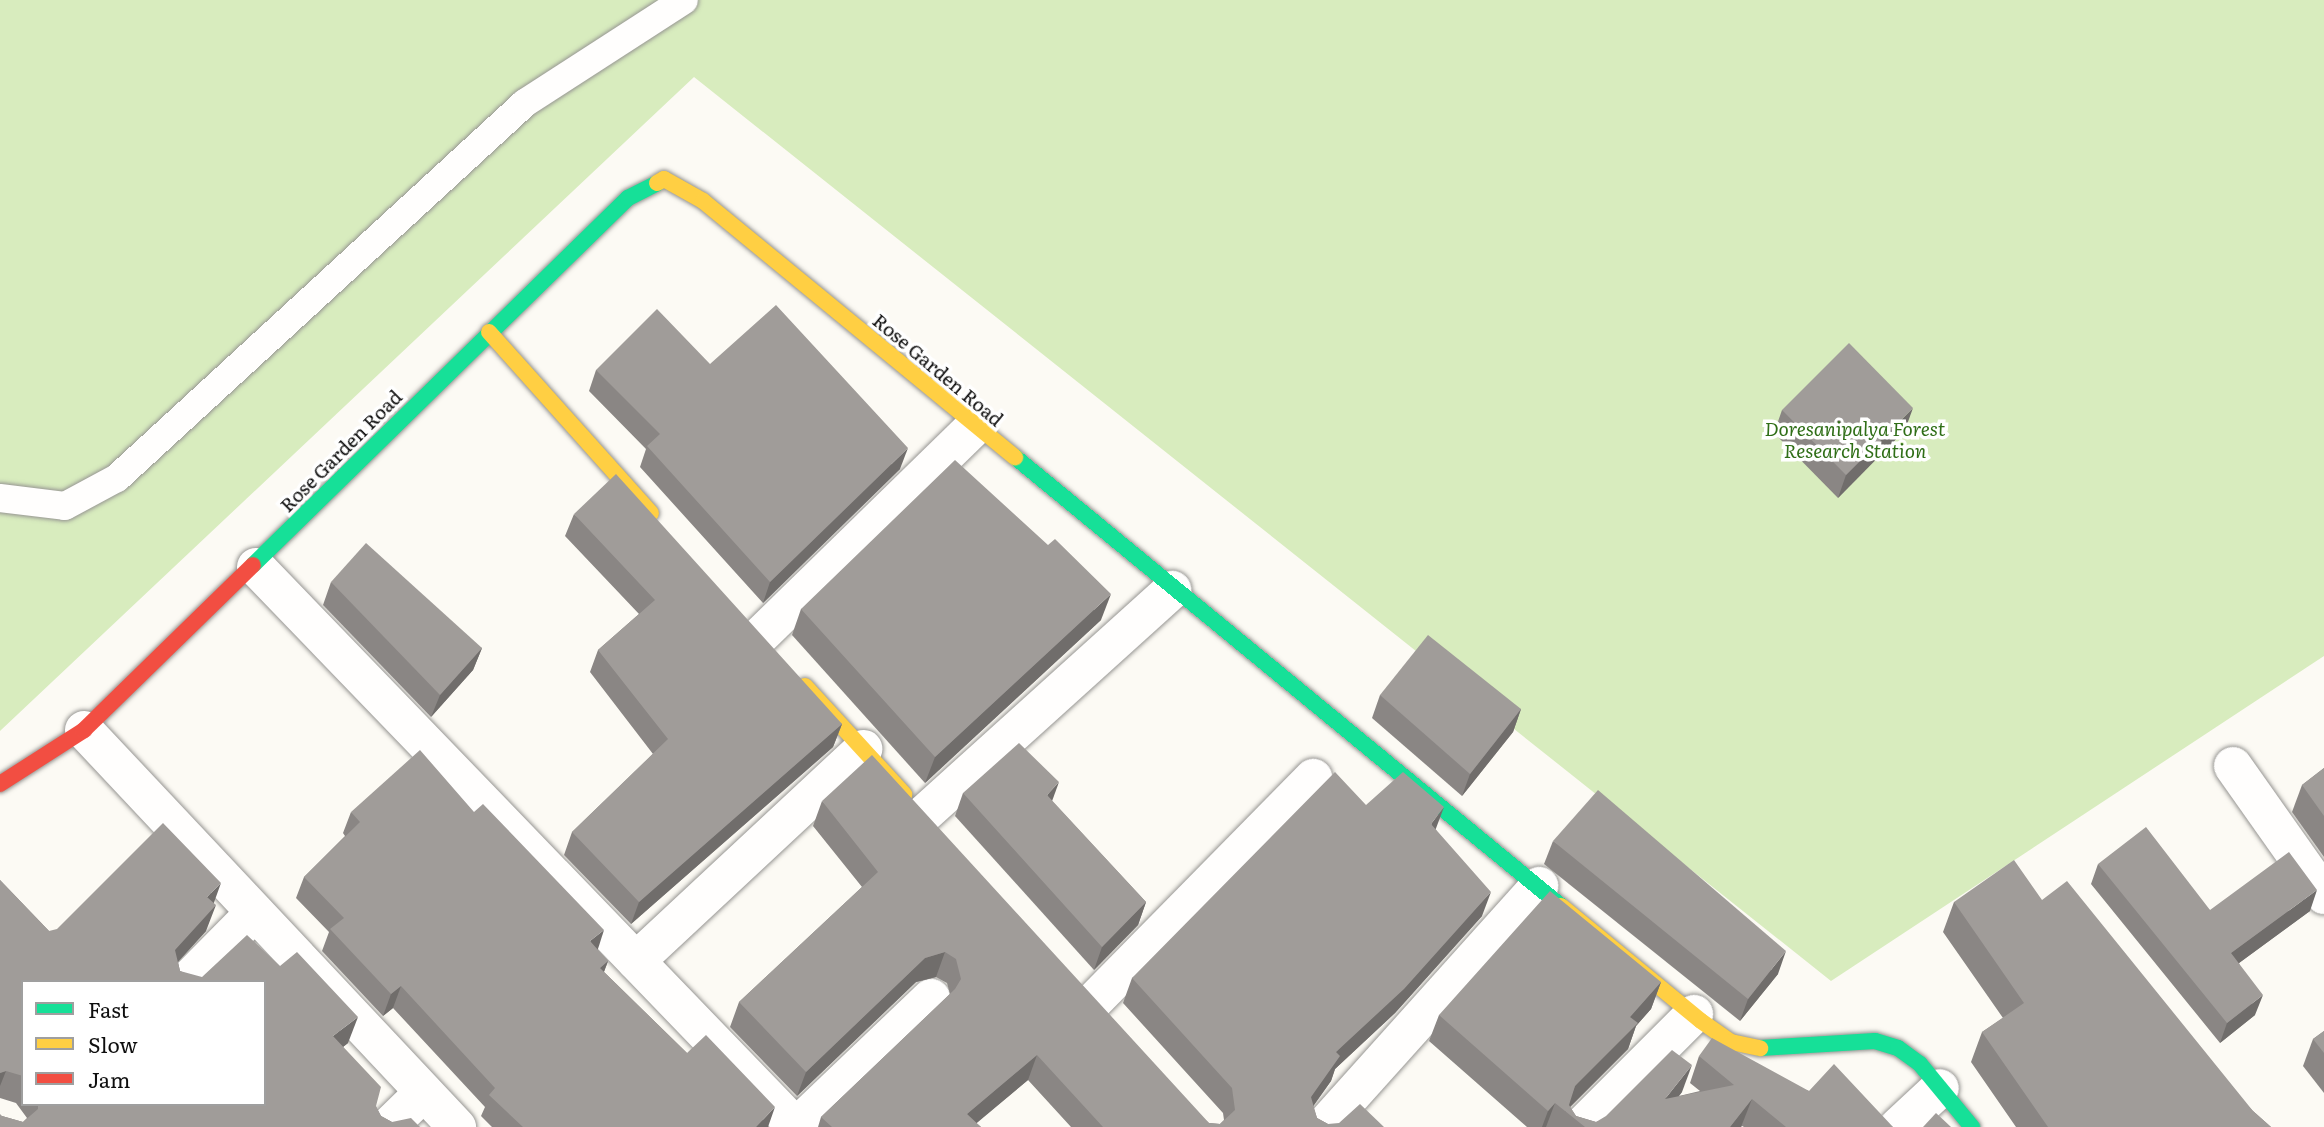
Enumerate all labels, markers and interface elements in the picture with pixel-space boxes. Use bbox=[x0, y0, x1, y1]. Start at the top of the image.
street label: Rose Garden Road bbox=[868, 309, 1008, 431]
street label: Rose Garden Road bbox=[275, 385, 407, 517]
park label: Doresanipalya Forest Research Station bbox=[1765, 418, 1945, 462]
legend bbox=[21, 980, 266, 1106]
text: Fast bbox=[88, 993, 129, 1024]
text: Slow bbox=[88, 1028, 138, 1059]
text: Jam bbox=[88, 1063, 130, 1094]

